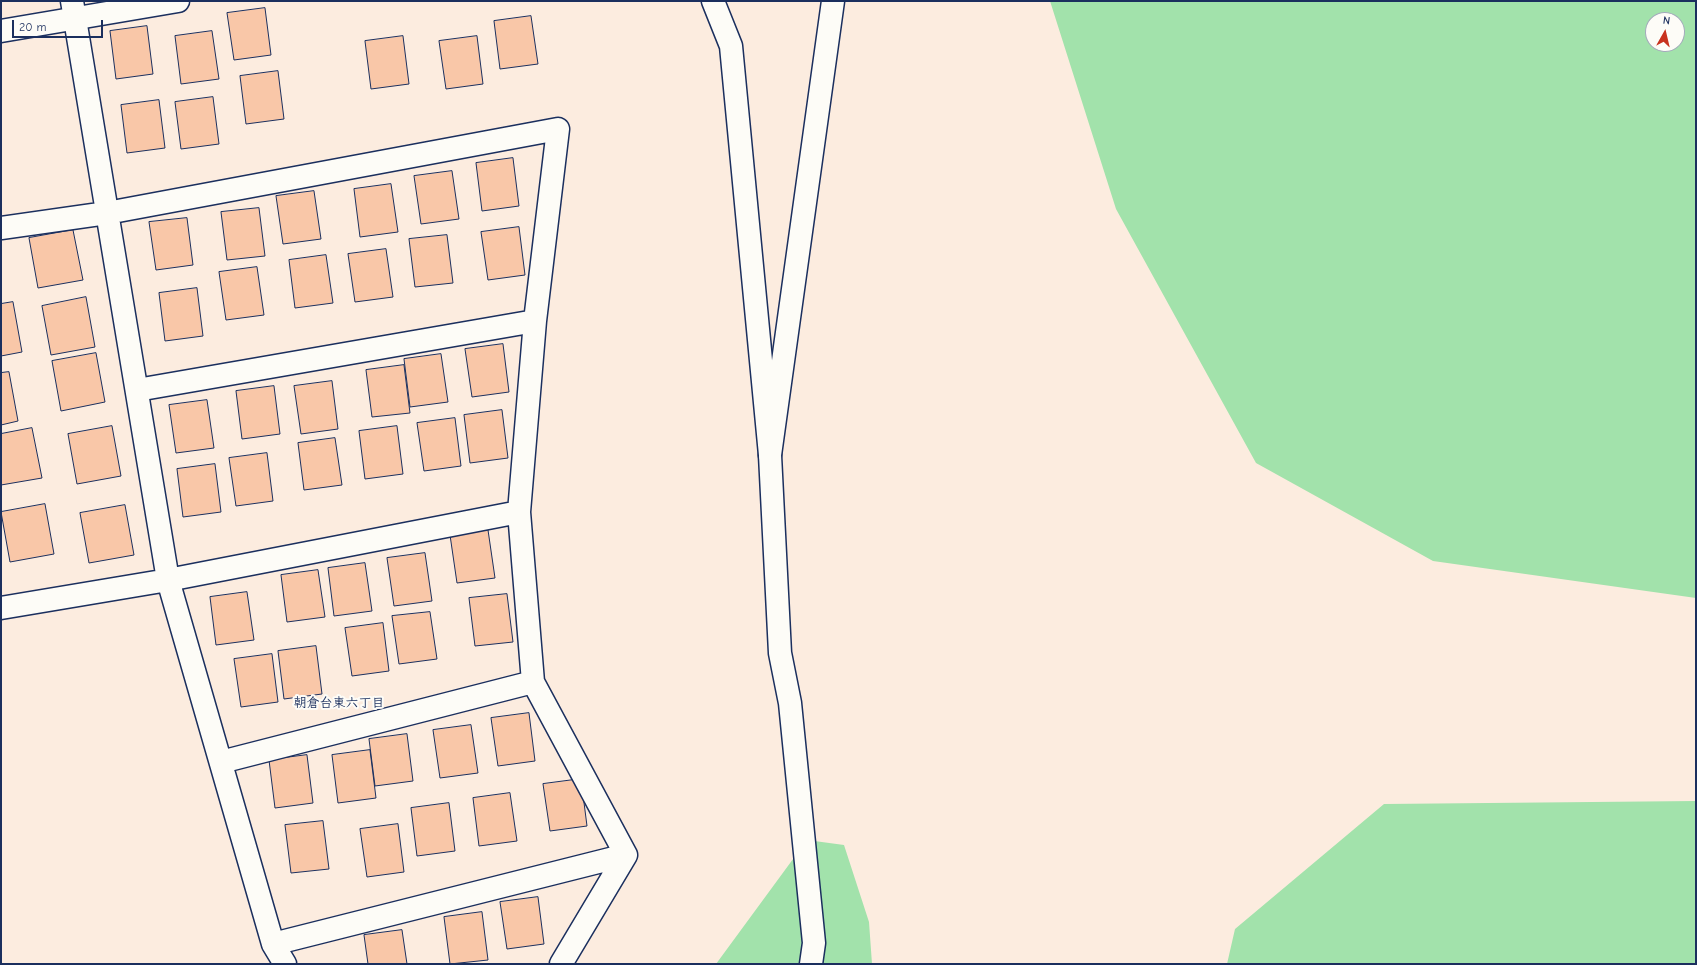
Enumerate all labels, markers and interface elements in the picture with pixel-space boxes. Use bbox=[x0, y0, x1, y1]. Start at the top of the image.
scale bar bbox=[14, 12, 105, 38]
north arrow bbox=[1645, 12, 1685, 52]
text: N bbox=[1662, 14, 1671, 28]
text: 20 m bbox=[19, 20, 47, 34]
district label: 朝倉台東六丁目 bbox=[294, 695, 384, 711]

